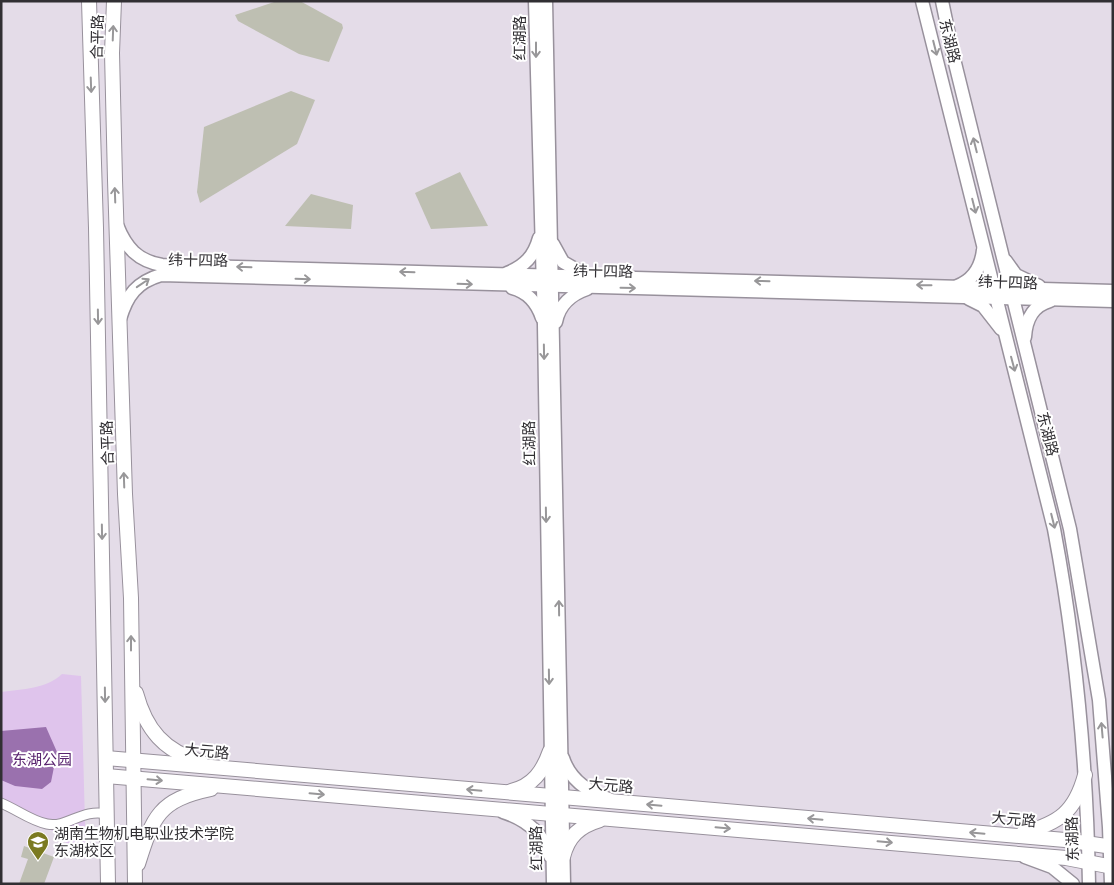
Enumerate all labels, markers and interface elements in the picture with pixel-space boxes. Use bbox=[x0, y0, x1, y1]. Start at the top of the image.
street label: 合平路 bbox=[88, 14, 106, 60]
street label: 红湖路 bbox=[511, 15, 528, 61]
street label: 东湖路 bbox=[936, 17, 964, 65]
one-way arrow bbox=[108, 25, 117, 41]
one-way arrow bbox=[931, 40, 940, 56]
one-way arrow bbox=[531, 42, 541, 58]
one-way arrow bbox=[86, 77, 95, 93]
one-way arrow bbox=[970, 137, 979, 153]
one-way arrow bbox=[111, 188, 120, 204]
one-way arrow bbox=[970, 198, 979, 214]
street label: 纬十四路 bbox=[168, 251, 228, 269]
one-way arrow bbox=[237, 262, 253, 272]
street label: 纬十四路 bbox=[573, 262, 633, 280]
one-way arrow bbox=[399, 267, 415, 276]
street label: 纬十四路 bbox=[978, 272, 1038, 292]
one-way arrow bbox=[294, 274, 311, 284]
one-way arrow bbox=[754, 276, 770, 286]
one-way arrow bbox=[135, 278, 149, 288]
one-way arrow bbox=[457, 279, 473, 289]
one-way arrow bbox=[916, 280, 932, 290]
one-way arrow bbox=[620, 283, 636, 293]
one-way arrow bbox=[93, 309, 103, 325]
one-way arrow bbox=[539, 344, 549, 360]
one-way arrow bbox=[1009, 355, 1018, 371]
street label: 东湖路 bbox=[1034, 410, 1062, 458]
street label: 合平路 bbox=[98, 420, 116, 466]
street label: 红湖路 bbox=[520, 420, 538, 466]
one-way arrow bbox=[120, 472, 129, 488]
one-way arrow bbox=[541, 506, 551, 523]
one-way arrow bbox=[1049, 513, 1058, 529]
one-way arrow bbox=[98, 524, 107, 540]
one-way arrow bbox=[554, 600, 564, 616]
one-way arrow bbox=[126, 635, 136, 651]
one-way arrow bbox=[544, 669, 554, 685]
one-way arrow bbox=[100, 686, 110, 703]
one-way arrow bbox=[1097, 723, 1107, 739]
street label: 大元路 bbox=[184, 741, 230, 761]
park label: 东湖公园 bbox=[12, 751, 72, 768]
one-way arrow bbox=[146, 775, 162, 785]
street label: 大元路 bbox=[588, 775, 634, 795]
one-way arrow bbox=[467, 785, 483, 794]
one-way arrow bbox=[308, 789, 324, 799]
one-way arrow bbox=[646, 800, 662, 810]
street label: 大元路 bbox=[991, 809, 1037, 829]
one-way arrow bbox=[808, 814, 824, 823]
street label: 东湖路 bbox=[1063, 816, 1081, 862]
one-way arrow bbox=[714, 824, 730, 833]
place label: 湖南生物机电职业技术学院 东湖校区 bbox=[54, 825, 234, 859]
street label: 红湖路 bbox=[527, 825, 545, 871]
one-way arrow bbox=[970, 828, 986, 837]
school or university icon: 湖南生物机电职业技术学院 东湖校区 bbox=[26, 830, 50, 861]
one-way arrow bbox=[876, 838, 892, 847]

